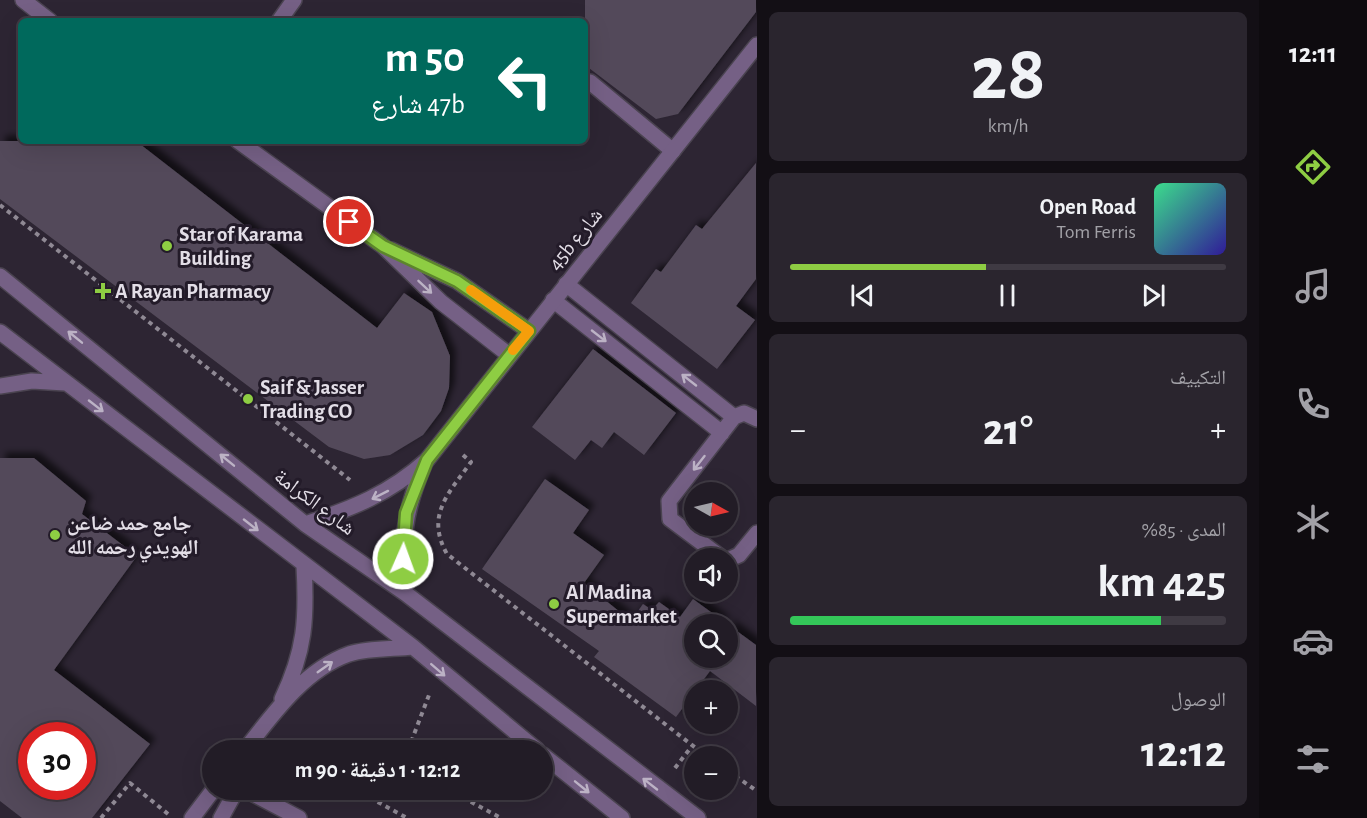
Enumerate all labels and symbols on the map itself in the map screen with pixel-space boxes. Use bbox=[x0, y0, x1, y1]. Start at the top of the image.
pin bbox=[323, 196, 374, 247]
street label: 45b شارع bbox=[544, 204, 608, 276]
place label: Star of Karama Building bbox=[179, 224, 303, 269]
marker: Star of Karama Building bbox=[160, 239, 174, 253]
one-way arrow bbox=[417, 280, 432, 294]
place label: A Rayan Pharmacy bbox=[115, 281, 271, 302]
marker: A Rayan Pharmacy bbox=[96, 284, 110, 298]
one-way arrow bbox=[591, 329, 607, 342]
one-way arrow bbox=[67, 331, 83, 344]
one-way arrow bbox=[681, 374, 697, 387]
place label: Saif & Jasser Trading CO bbox=[260, 377, 365, 422]
marker: Saif & Jasser Trading CO bbox=[241, 392, 255, 406]
one-way arrow bbox=[88, 400, 104, 412]
one-way arrow bbox=[219, 454, 235, 467]
one-way arrow bbox=[692, 455, 705, 471]
street label: شارع الكرامة bbox=[269, 465, 359, 541]
north arrow bbox=[684, 482, 738, 536]
one-way arrow bbox=[372, 489, 390, 501]
place label: جامع حمد ضاعن الهويدي رحمه الله bbox=[67, 513, 199, 563]
one-way arrow bbox=[242, 519, 258, 532]
position arrow bbox=[371, 527, 435, 591]
marker: جامع حمد ضاعن الهويدي رحمه الله bbox=[48, 528, 62, 542]
place label: Al Madina Supermarket bbox=[566, 582, 677, 627]
marker: Al Madina Supermarket bbox=[547, 597, 561, 611]
one-way arrow bbox=[316, 661, 332, 673]
one-way arrow bbox=[430, 663, 445, 677]
speed limit sign: 30 bbox=[18, 722, 96, 800]
one-way arrow bbox=[643, 777, 659, 790]
one-way arrow bbox=[574, 780, 590, 793]

